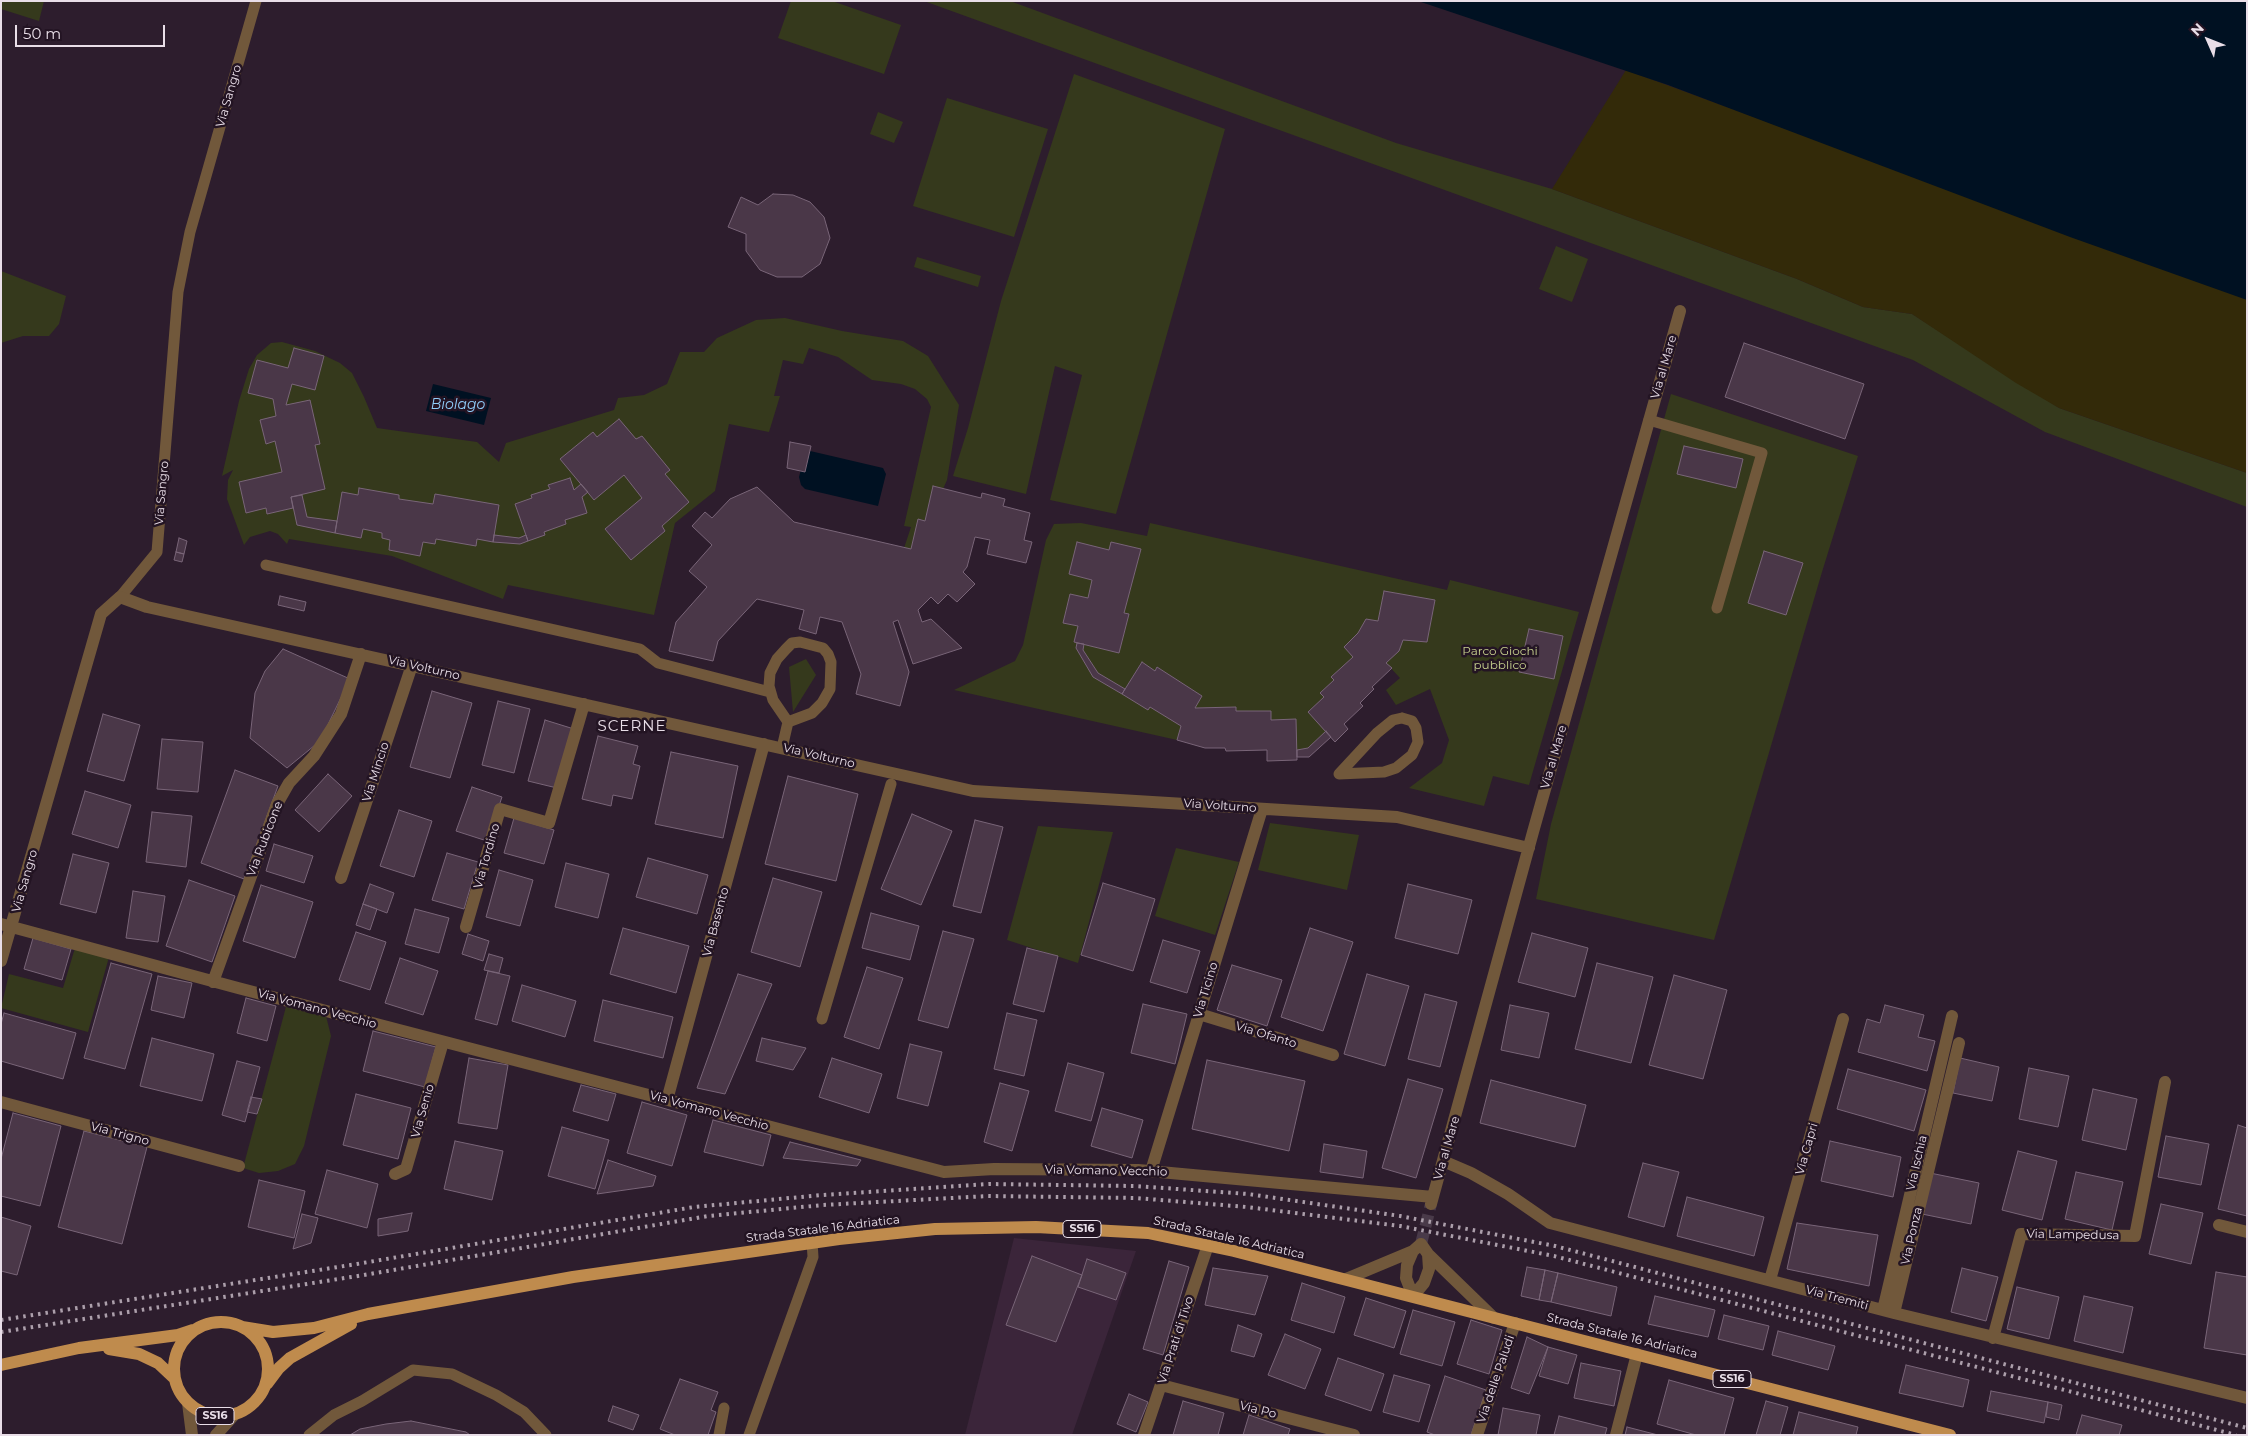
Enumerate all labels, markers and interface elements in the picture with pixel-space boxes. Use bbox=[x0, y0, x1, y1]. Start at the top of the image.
scale bar bbox=[18, 15, 168, 47]
north arrow bbox=[2183, 15, 2233, 65]
text: N bbox=[2187, 19, 2208, 40]
text: 50 m bbox=[23, 24, 61, 43]
street label: Via Sangro bbox=[213, 63, 245, 129]
street label: Via al Mare bbox=[1648, 334, 1680, 400]
water label: Biolago bbox=[431, 397, 485, 413]
street label: Via Sangro bbox=[152, 460, 172, 526]
park label: Parco Giochi pubblico bbox=[1462, 644, 1538, 672]
street label: Via Volturno bbox=[387, 653, 461, 683]
district label: SCERNE bbox=[597, 718, 667, 736]
street label: Via al Mare bbox=[1538, 724, 1570, 790]
street label: Via Mincio bbox=[360, 740, 392, 804]
street label: Via Volturno bbox=[782, 741, 856, 771]
street label: Via Volturno bbox=[1183, 796, 1257, 816]
street label: Via Rubicone bbox=[244, 799, 286, 879]
street label: Via Tordino bbox=[471, 822, 503, 890]
street label: Via Sangro bbox=[9, 848, 41, 914]
street label: Via Basento bbox=[700, 886, 732, 958]
street label: Via Ticino bbox=[1191, 961, 1221, 1019]
street label: Via Vomano Vecchio bbox=[256, 986, 378, 1032]
street label: Via Ofanto bbox=[1234, 1019, 1298, 1051]
street label: Via Senio bbox=[408, 1083, 438, 1139]
street label: Via Vomano Vecchio bbox=[648, 1088, 770, 1134]
street label: Via al Mare bbox=[1431, 1115, 1463, 1181]
street label: Via Trigno bbox=[89, 1119, 151, 1149]
street label: Via Capri bbox=[1793, 1121, 1821, 1177]
street label: Via Ischia bbox=[1904, 1134, 1930, 1192]
street label: Via Vomano Vecchio bbox=[1045, 1163, 1167, 1179]
street label: Via Ponza bbox=[1898, 1206, 1926, 1266]
street label: Strada Statale 16 Adriatica bbox=[745, 1212, 901, 1246]
street label: Strada Statale 16 Adriatica bbox=[1152, 1214, 1306, 1262]
road number: SS16 bbox=[1063, 1220, 1101, 1238]
street label: Via Lampedusa bbox=[2026, 1227, 2120, 1243]
street label: Via Tremiti bbox=[1804, 1283, 1870, 1313]
street label: Via Prati di Tivo bbox=[1155, 1294, 1197, 1386]
street label: Strada Statale 16 Adriatica bbox=[1545, 1310, 1699, 1362]
street label: Via delle Paludi bbox=[1474, 1333, 1518, 1425]
road number: SS16 bbox=[1713, 1370, 1751, 1388]
street label: Via Po bbox=[1238, 1398, 1278, 1422]
road number: SS16 bbox=[196, 1408, 234, 1424]

